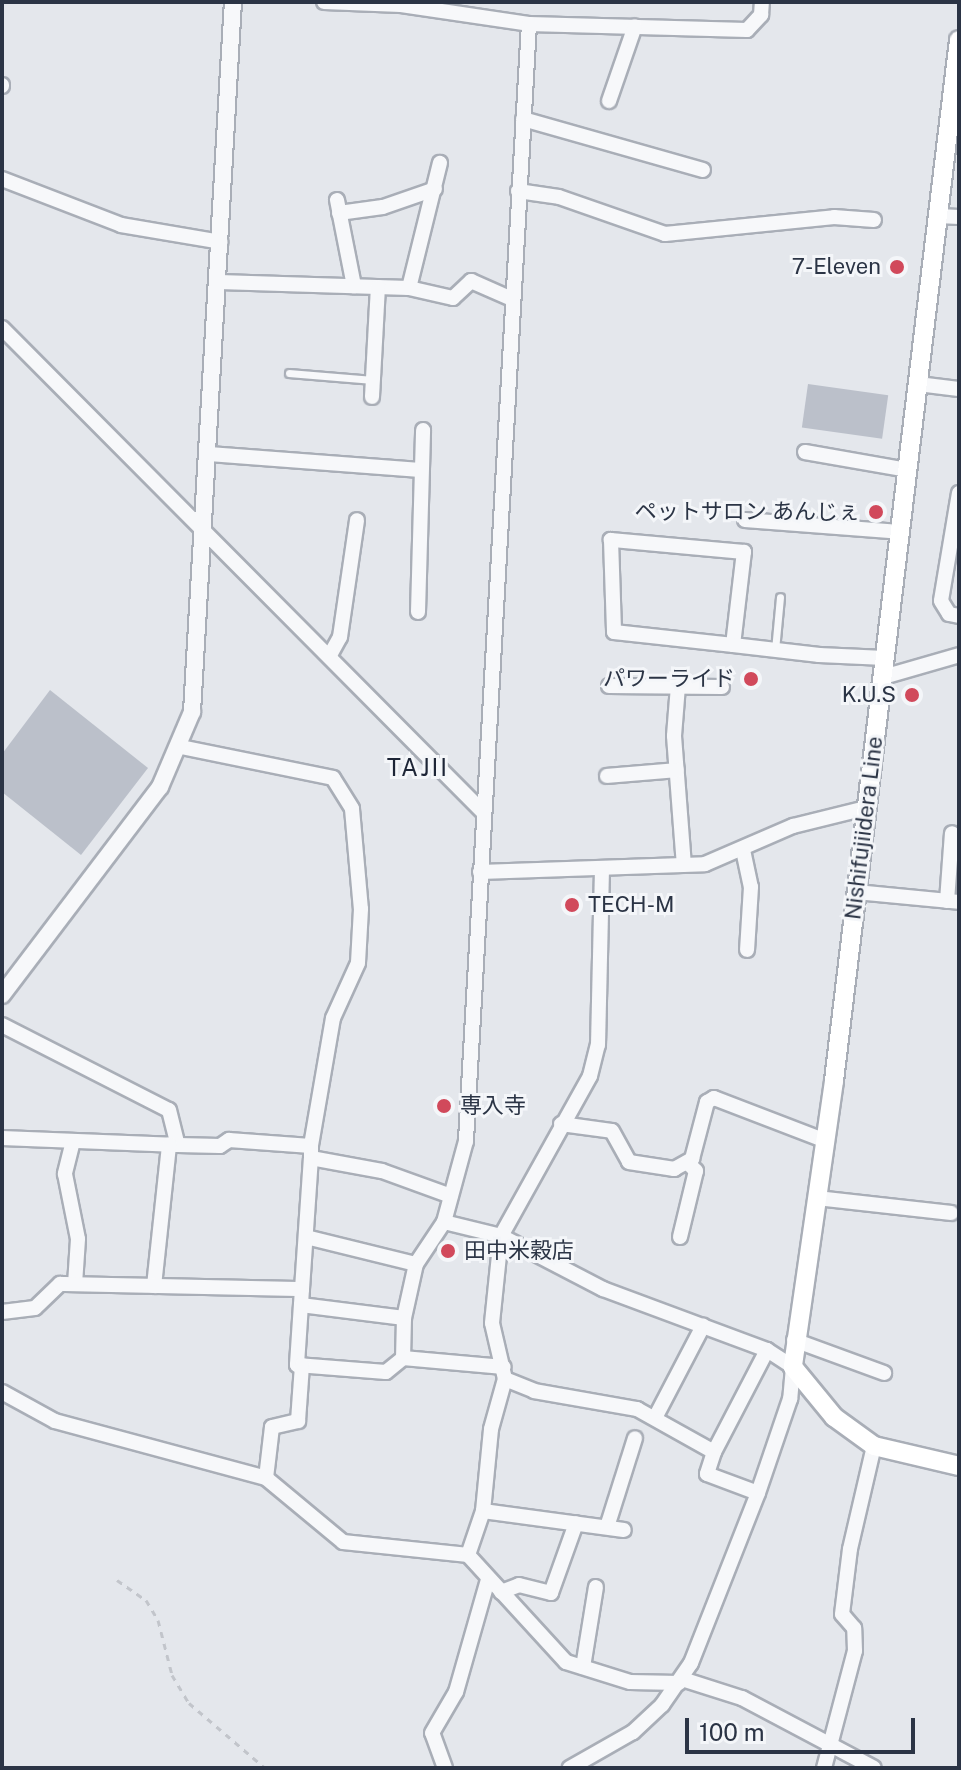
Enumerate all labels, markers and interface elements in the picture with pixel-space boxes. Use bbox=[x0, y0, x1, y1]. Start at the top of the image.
place label: 7-Eleven bbox=[792, 254, 881, 280]
marker: 7-Eleven bbox=[888, 258, 906, 276]
place label: ペットサロン あんじぇ bbox=[635, 499, 860, 525]
marker: ペットサロン あんじぇ bbox=[867, 503, 885, 521]
place label: パワーライド bbox=[603, 666, 735, 692]
marker: パワーライド bbox=[742, 670, 760, 688]
place label: K.U.S bbox=[842, 682, 896, 708]
marker: K.U.S bbox=[903, 686, 921, 704]
street label: Nishifujiidera Line bbox=[840, 735, 888, 921]
district label: TAJII bbox=[387, 754, 449, 782]
place label: TECH-M bbox=[588, 892, 674, 918]
marker: TECH-M bbox=[563, 896, 581, 914]
place label: 専入寺 bbox=[460, 1093, 526, 1119]
marker: 専入寺 bbox=[435, 1097, 453, 1115]
place label: 田中米穀店 bbox=[464, 1238, 574, 1264]
marker: 田中米穀店 bbox=[439, 1242, 457, 1260]
scale bar bbox=[689, 1702, 919, 1752]
text: 100 m bbox=[699, 1718, 765, 1746]

